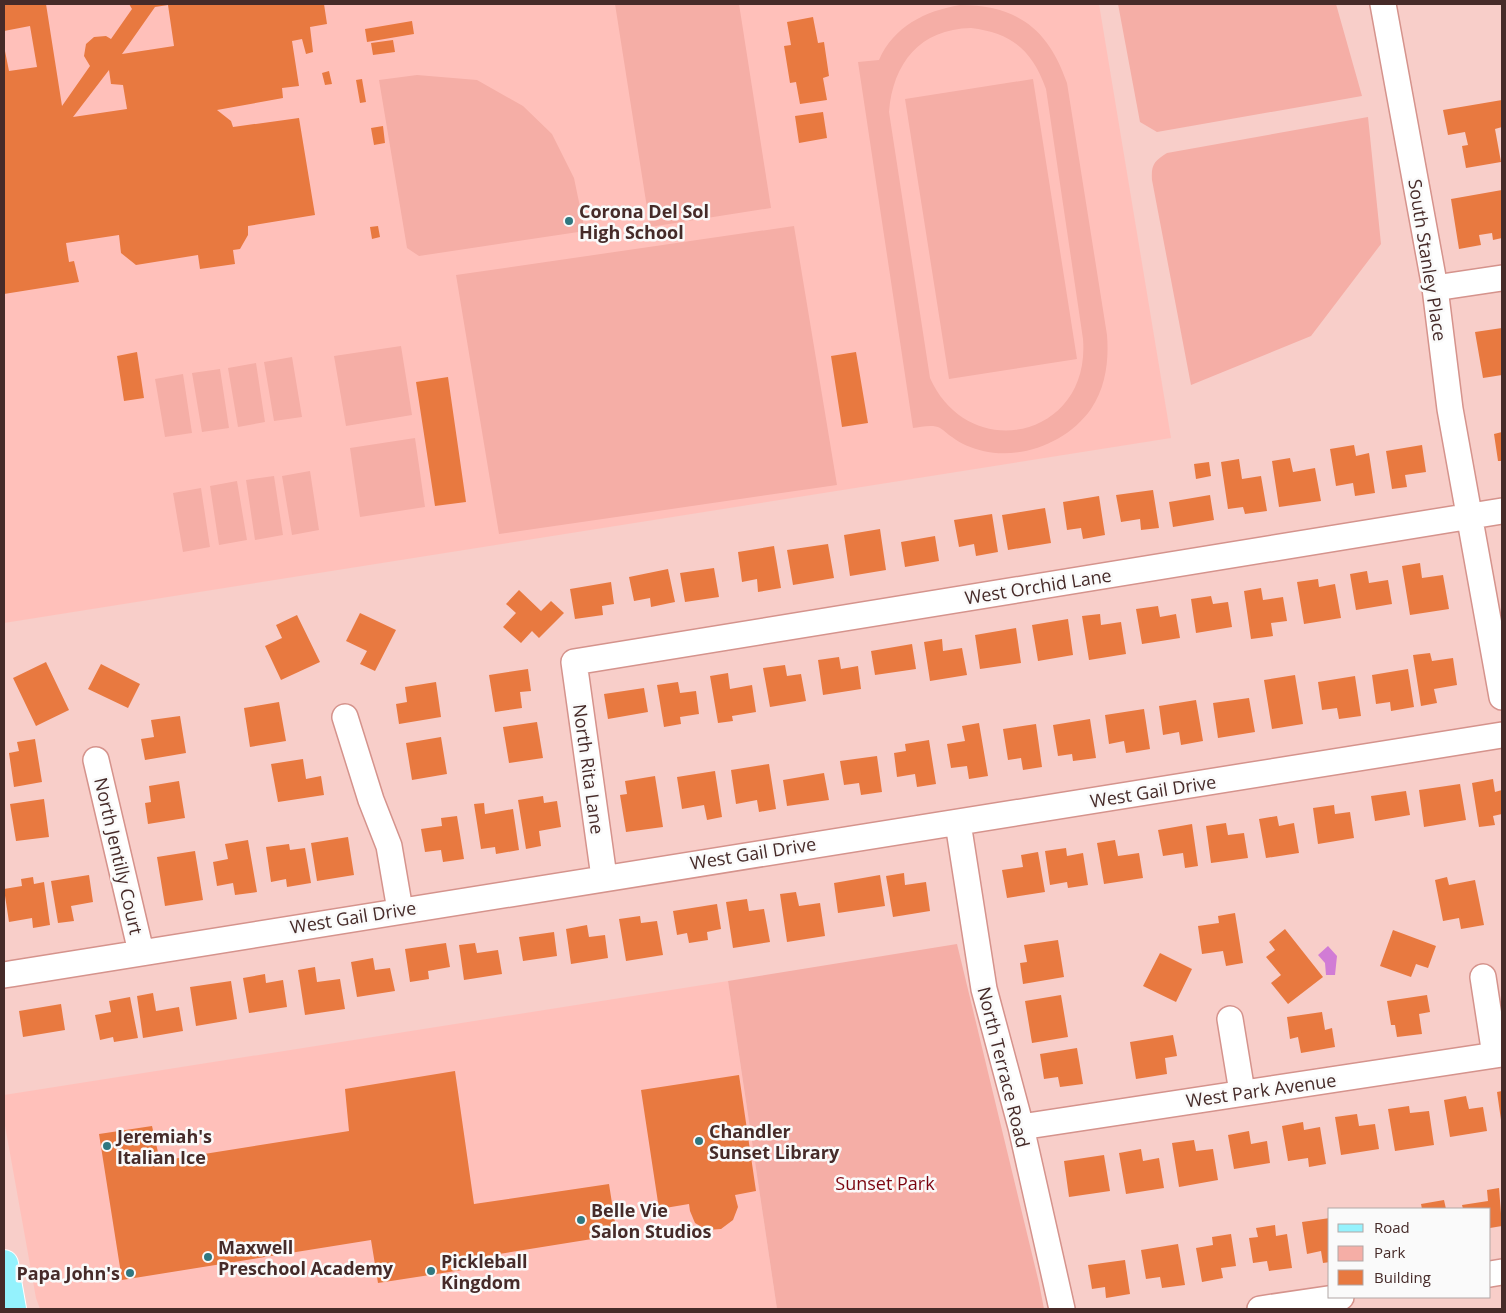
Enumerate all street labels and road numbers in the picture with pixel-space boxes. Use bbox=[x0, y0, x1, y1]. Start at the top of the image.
street label: South Stanley Place bbox=[1403, 177, 1453, 343]
street label: West Orchid Lane bbox=[963, 563, 1113, 609]
street label: North Rita Lane bbox=[568, 702, 610, 836]
street label: West Gail Drive bbox=[1088, 769, 1218, 813]
street label: North Jentilly Court bbox=[89, 775, 149, 937]
street label: West Gail Drive bbox=[688, 831, 818, 875]
street label: West Gail Drive bbox=[288, 895, 418, 939]
street label: North Terrace Road bbox=[972, 984, 1036, 1150]
street label: West Park Avenue bbox=[1184, 1068, 1338, 1112]

